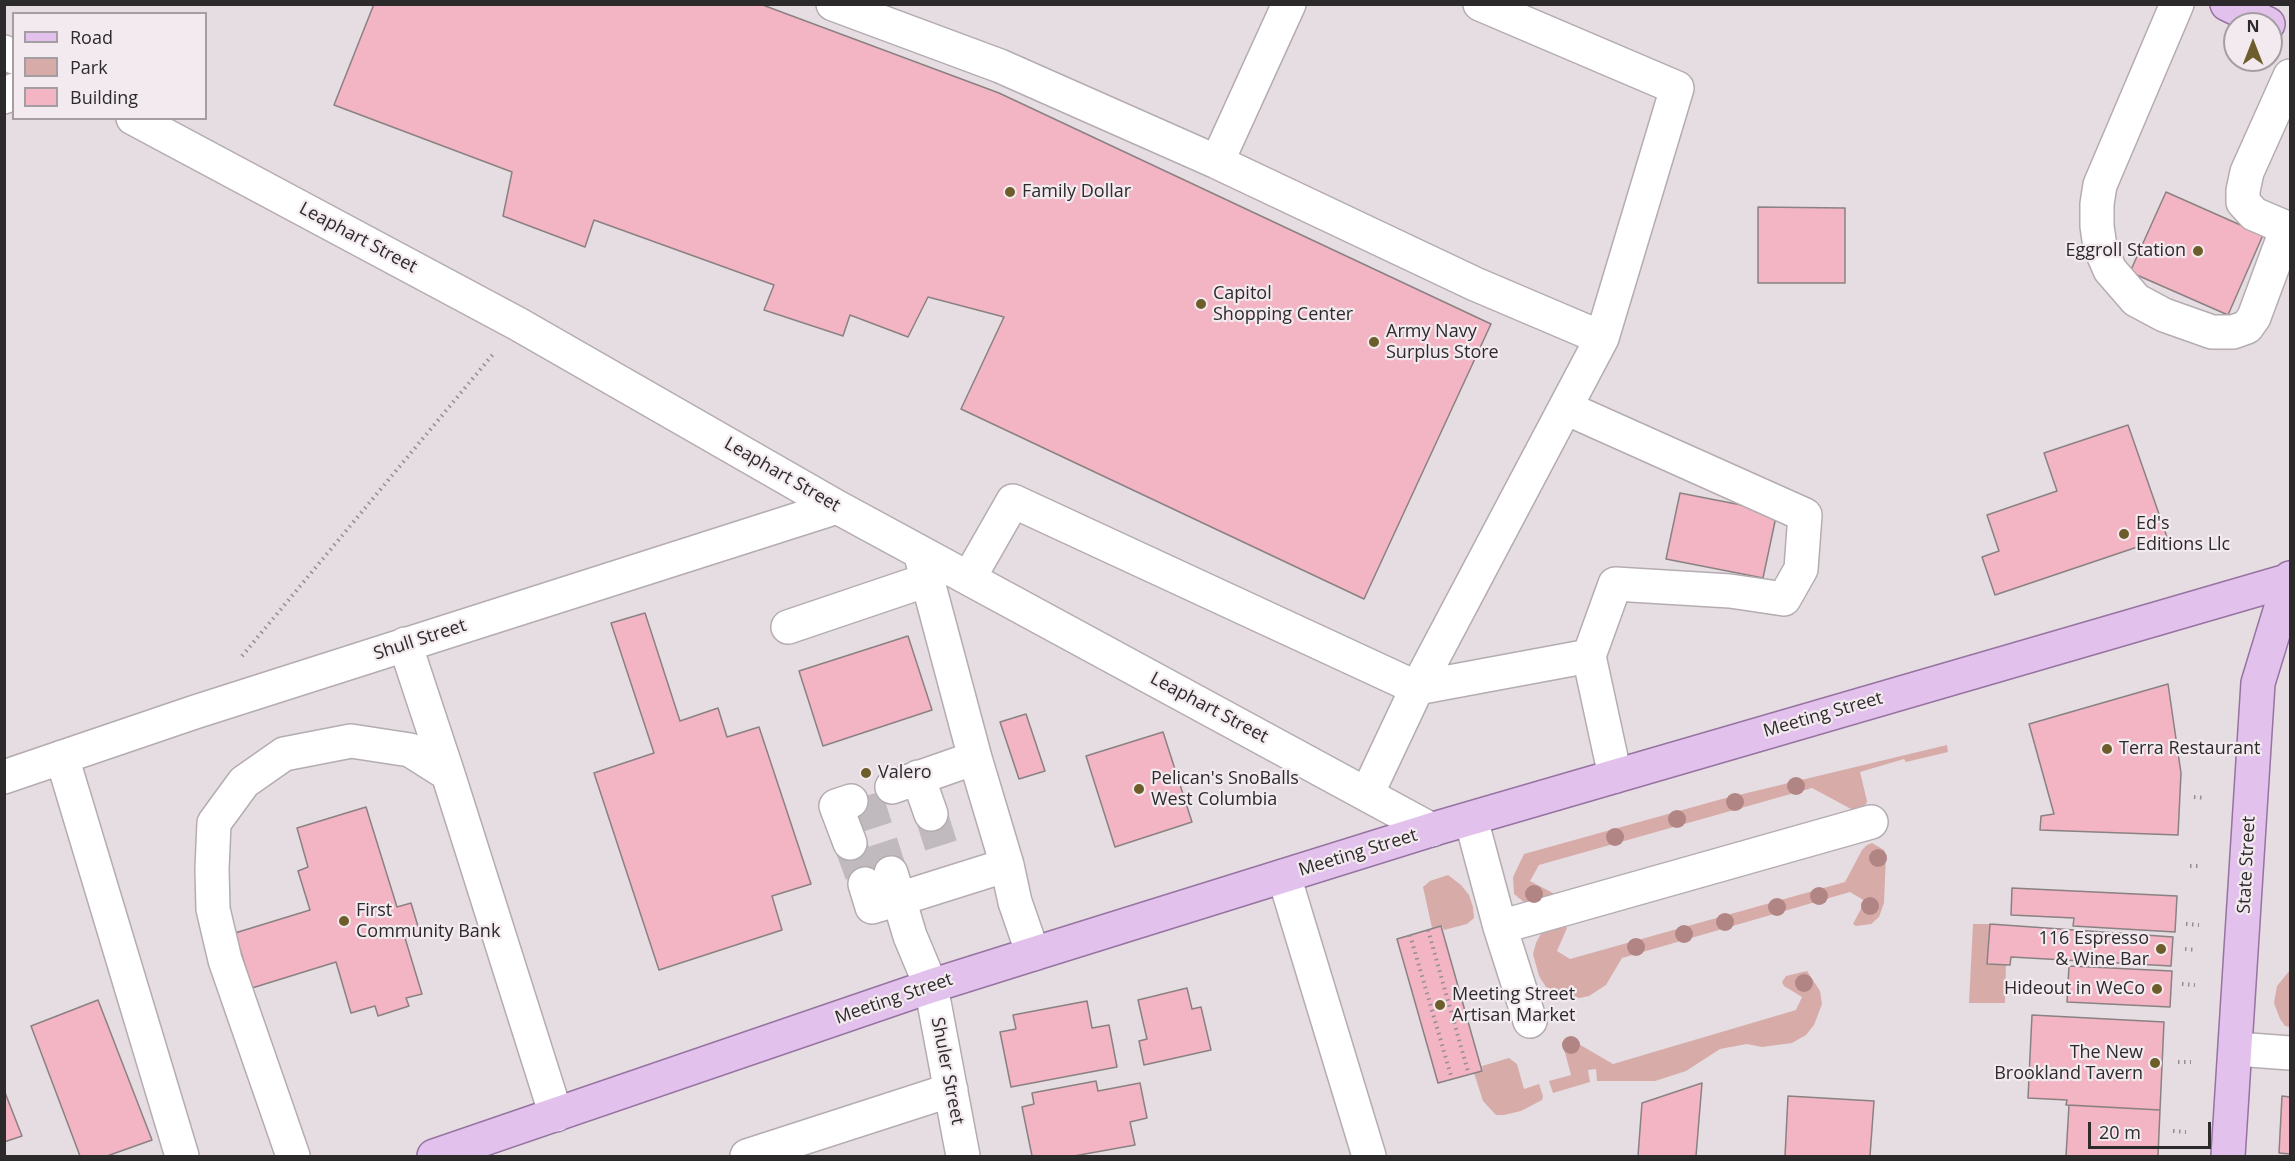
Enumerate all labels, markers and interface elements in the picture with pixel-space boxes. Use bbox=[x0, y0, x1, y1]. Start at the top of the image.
legend bbox=[12, 12, 207, 120]
north arrow bbox=[2223, 12, 2283, 72]
text: N bbox=[2246, 15, 2260, 37]
text: Road bbox=[70, 25, 113, 49]
text: Park bbox=[70, 55, 108, 79]
text: Building bbox=[70, 85, 138, 109]
place label: Family Dollar bbox=[1022, 181, 1131, 203]
marker: Family Dollar bbox=[1003, 185, 1017, 199]
street label: Leaphart Street bbox=[295, 198, 421, 278]
place label: Eggroll Station bbox=[2065, 240, 2186, 262]
marker: Eggroll Station bbox=[2191, 244, 2205, 258]
place label: Capitol Shopping Center bbox=[1213, 283, 1353, 326]
marker: Capitol Shopping Center bbox=[1194, 297, 1208, 311]
place label: Army Navy Surplus Store bbox=[1386, 321, 1499, 364]
marker: Army Navy Surplus Store bbox=[1367, 335, 1381, 349]
street label: Leaphart Street bbox=[720, 433, 844, 517]
place label: Ed's Editions Llc bbox=[2136, 513, 2230, 556]
marker: Ed's Editions Llc bbox=[2117, 527, 2131, 541]
street label: Shull Street bbox=[371, 615, 469, 665]
street label: Leaphart Street bbox=[1146, 668, 1272, 748]
street label: Meeting Street bbox=[1761, 688, 1885, 742]
place label: Terra Restaurant bbox=[2119, 738, 2260, 760]
marker: Terra Restaurant bbox=[2100, 742, 2114, 756]
place label: Valero bbox=[878, 762, 932, 784]
marker: Valero bbox=[859, 766, 873, 780]
place label: Pelican's SnoBalls West Columbia bbox=[1151, 768, 1299, 810]
marker: Pelican's SnoBalls West Columbia bbox=[1132, 782, 1146, 796]
street label: State Street bbox=[2234, 816, 2260, 914]
street label: Meeting Street bbox=[1296, 825, 1420, 881]
place label: First Community Bank bbox=[356, 900, 500, 942]
marker: First Community Bank bbox=[337, 914, 351, 928]
place label: 116 Espresso & Wine Bar bbox=[2038, 928, 2149, 970]
marker: 116 Espresso & Wine Bar bbox=[2154, 942, 2168, 956]
street label: Meeting Street bbox=[832, 969, 956, 1029]
place label: Hideout in WeCo bbox=[2004, 978, 2145, 1000]
marker: Hideout in WeCo bbox=[2150, 982, 2164, 996]
place label: Meeting Street Artisan Market bbox=[1452, 984, 1576, 1026]
marker: Meeting Street Artisan Market bbox=[1433, 998, 1447, 1012]
street label: Shuler Street bbox=[926, 1015, 968, 1127]
place label: The New Brookland Tavern bbox=[1994, 1042, 2143, 1084]
marker: The New Brookland Tavern bbox=[2148, 1056, 2162, 1070]
scale bar bbox=[2091, 1110, 2214, 1148]
text: 20 m bbox=[2099, 1120, 2141, 1144]

